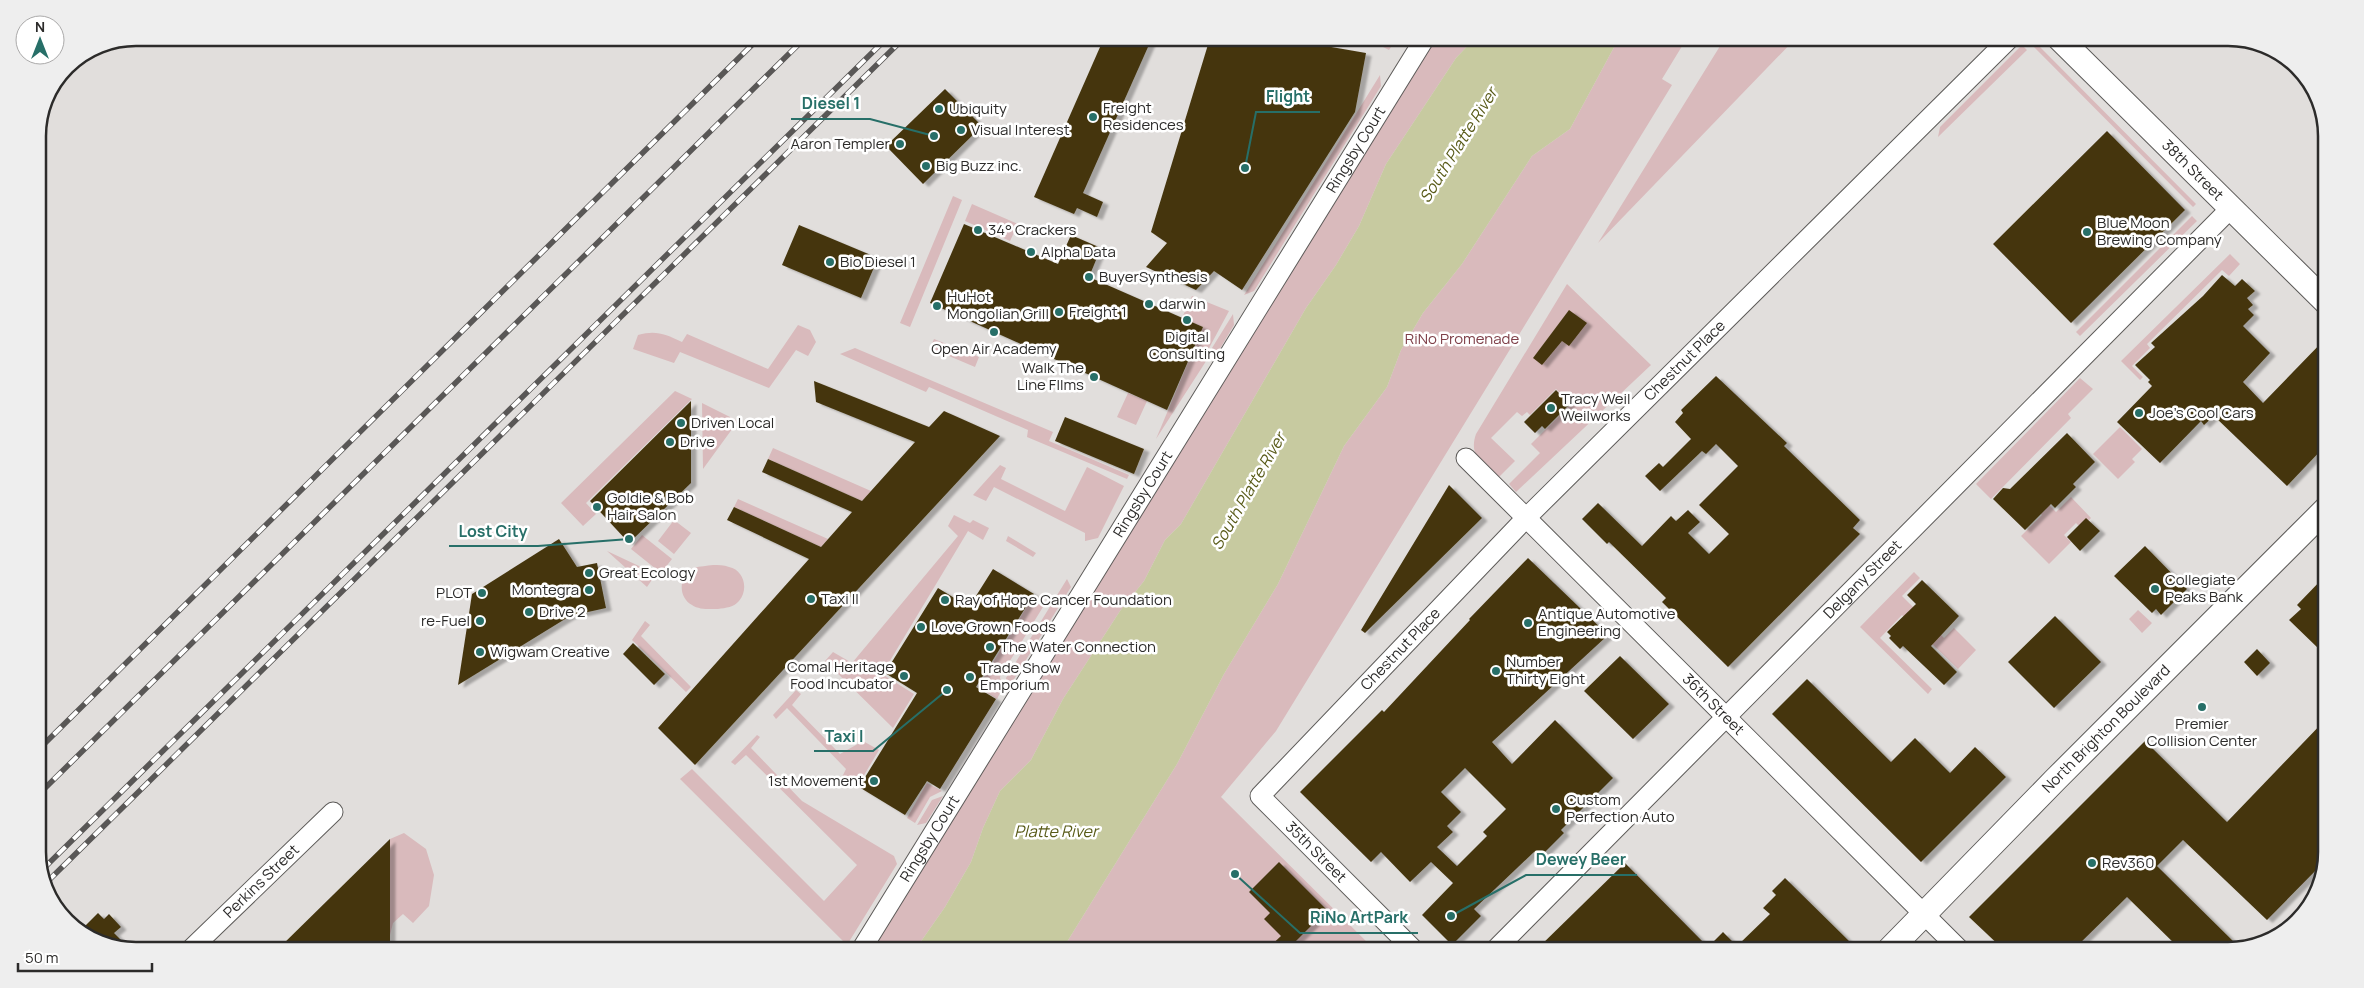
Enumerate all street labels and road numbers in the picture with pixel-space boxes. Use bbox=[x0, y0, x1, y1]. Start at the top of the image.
street label: Ringsby Court bbox=[1321, 102, 1390, 197]
street label: 38th Street bbox=[2158, 135, 2229, 205]
street label: Chestnut Place bbox=[1639, 315, 1730, 405]
street label: Ringsby Court bbox=[1108, 447, 1177, 541]
street label: Delgany Street bbox=[1818, 535, 1906, 623]
street label: Chestnut Place bbox=[1356, 603, 1445, 695]
street label: North Brighton Boulevard bbox=[2037, 660, 2175, 797]
street label: 36th Street bbox=[1678, 668, 1749, 739]
street label: Ringsby Court bbox=[895, 791, 964, 886]
street label: 35th Street bbox=[1281, 816, 1352, 887]
street label: Perkins Street bbox=[218, 839, 303, 923]

